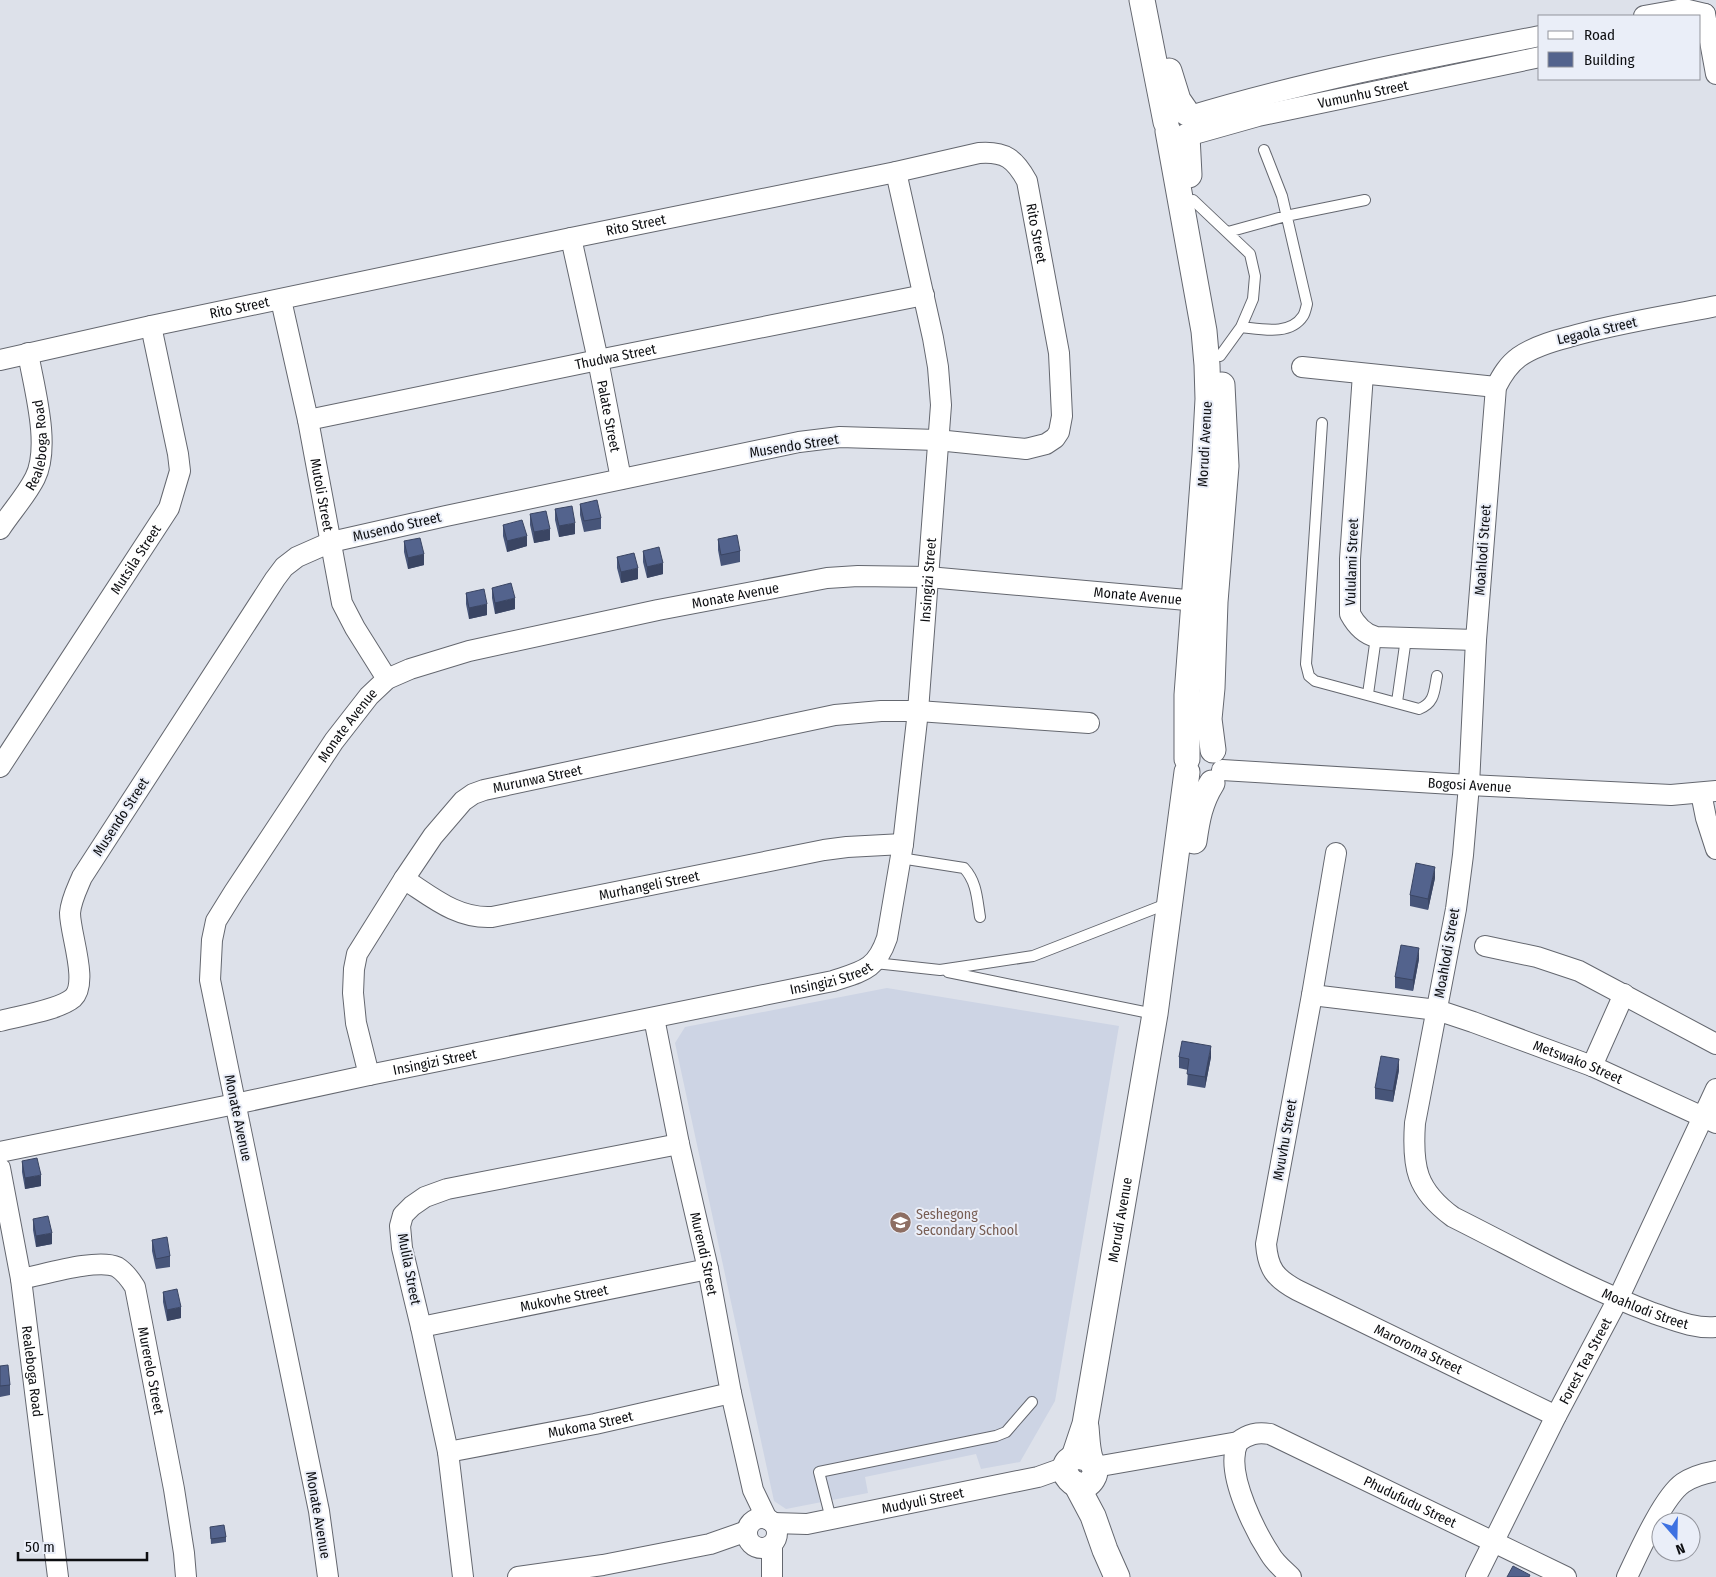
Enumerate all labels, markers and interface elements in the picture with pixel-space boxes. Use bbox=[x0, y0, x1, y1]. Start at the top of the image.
legend bbox=[1538, 15, 1701, 80]
text: Road bbox=[1584, 26, 1615, 44]
text: Building bbox=[1584, 51, 1635, 69]
street label: Vumunhu Street bbox=[1316, 76, 1410, 112]
street label: Rito Street bbox=[1023, 202, 1051, 265]
street label: Rito Street bbox=[604, 210, 668, 239]
street label: Rito Street bbox=[208, 293, 271, 322]
street label: Legaola Street bbox=[1555, 313, 1639, 348]
street label: Thudwa Street bbox=[573, 340, 658, 373]
street label: Palate Street bbox=[594, 379, 624, 454]
street label: Realeboga Road bbox=[21, 399, 50, 494]
street label: Morudi Avenue bbox=[1194, 401, 1216, 487]
street label: Musendo Street bbox=[748, 430, 840, 461]
street label: Mutoli Street bbox=[307, 457, 337, 533]
street label: Moahlodi Street bbox=[1471, 504, 1495, 596]
street label: Musendo Street bbox=[351, 508, 443, 545]
street label: Vululami Street bbox=[1342, 517, 1362, 606]
street label: Mutsila Street bbox=[107, 521, 165, 597]
street label: Insingizi Street bbox=[916, 537, 940, 623]
street label: Monate Avenue bbox=[690, 579, 780, 612]
street label: Monate Avenue bbox=[1093, 583, 1183, 608]
street label: Monate Avenue bbox=[314, 684, 381, 765]
street label: Murunwa Street bbox=[491, 761, 584, 796]
street label: Musendo Street bbox=[89, 774, 153, 859]
street label: Bogosi Avenue bbox=[1427, 774, 1512, 796]
street label: Murhangeli Street bbox=[597, 867, 701, 904]
street label: Moahlodi Street bbox=[1431, 906, 1463, 999]
street label: Insingizi Street bbox=[788, 958, 876, 998]
street label: Metswako Street bbox=[1531, 1036, 1626, 1088]
street label: Insingizi Street bbox=[391, 1045, 478, 1078]
street label: Monate Avenue bbox=[221, 1073, 256, 1163]
street label: Mvuvhu Street bbox=[1269, 1098, 1301, 1182]
street label: Morudi Avenue bbox=[1104, 1176, 1136, 1264]
place label: Seshegong Secondary School bbox=[916, 1206, 1018, 1239]
street label: Murendi Street bbox=[687, 1210, 721, 1297]
school or university icon: Seshegong Secondary School bbox=[888, 1210, 912, 1234]
street label: Mulila Street bbox=[394, 1232, 424, 1307]
street label: Mukovhe Street bbox=[519, 1281, 610, 1315]
street label: Moahlodi Street bbox=[1599, 1284, 1691, 1333]
street label: Forest Tea Street bbox=[1555, 1314, 1615, 1407]
street label: Maroroma Street bbox=[1371, 1320, 1466, 1378]
street label: Realeboga Road bbox=[18, 1325, 47, 1418]
street label: Murerelo Street bbox=[134, 1325, 168, 1416]
street label: Mukoma Street bbox=[546, 1407, 635, 1441]
street label: Monate Avenue bbox=[302, 1470, 334, 1560]
street label: Phudufudu Street bbox=[1361, 1472, 1460, 1531]
street label: Mudyuli Street bbox=[880, 1484, 966, 1517]
north arrow bbox=[1651, 1512, 1701, 1562]
scale bar bbox=[18, 1530, 146, 1562]
text: 50 m bbox=[25, 1538, 55, 1556]
text: N bbox=[1673, 1539, 1687, 1558]

